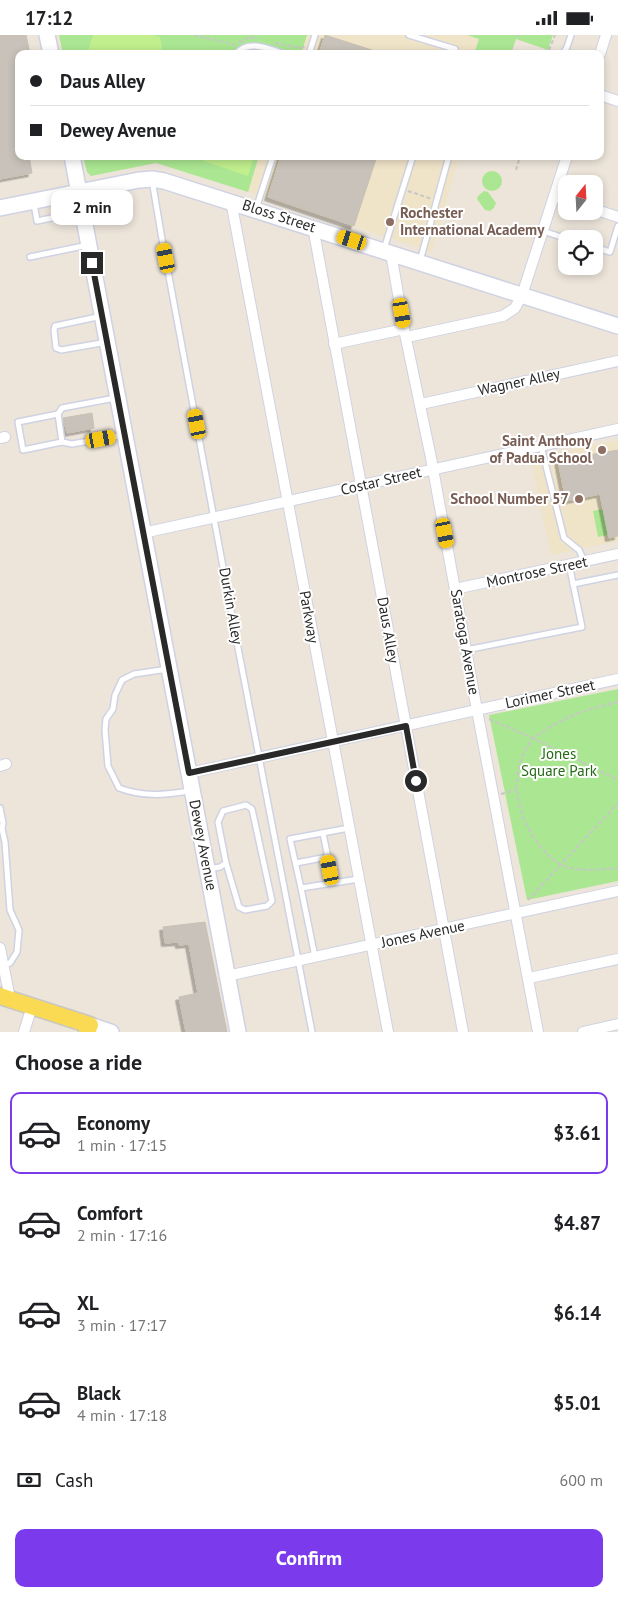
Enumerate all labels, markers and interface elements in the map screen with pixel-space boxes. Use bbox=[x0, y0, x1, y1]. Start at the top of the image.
text: 17:12 bbox=[25, 6, 73, 30]
text: Daus Alley bbox=[60, 69, 145, 93]
text: Dewey Avenue bbox=[60, 118, 176, 142]
north arrow bbox=[558, 175, 602, 220]
map controls bbox=[558, 175, 603, 275]
callout: 2 min bbox=[51, 191, 133, 225]
street label: Bloss Street bbox=[240, 195, 318, 236]
text: 2 min bbox=[72, 197, 112, 217]
place label: Rochester International Academy bbox=[400, 203, 545, 239]
marker: Rochester International Academy bbox=[384, 216, 396, 228]
car bbox=[335, 228, 368, 252]
button: locate bbox=[558, 230, 603, 275]
car bbox=[155, 242, 176, 274]
route end bbox=[81, 252, 103, 274]
car bbox=[392, 297, 411, 329]
street label: Wagner Alley bbox=[476, 364, 562, 399]
car bbox=[186, 408, 207, 440]
car bbox=[84, 429, 117, 449]
place label: Saint Anthony of Padua School bbox=[489, 431, 593, 467]
marker: Saint Anthony of Padua School bbox=[596, 444, 608, 456]
street label: Costar Street bbox=[339, 462, 423, 499]
place label: School Number 57 bbox=[450, 489, 569, 508]
marker: School Number 57 bbox=[573, 493, 585, 505]
car bbox=[434, 517, 455, 549]
street label: Montrose Street bbox=[485, 552, 589, 591]
street label: Durkin Alley bbox=[215, 566, 248, 646]
street label: Saratoga Avenue bbox=[447, 588, 484, 696]
street label: Parkway bbox=[296, 589, 323, 645]
street label: Daus Alley bbox=[373, 595, 404, 665]
street label: Lorimer Street bbox=[503, 675, 596, 712]
park label: Jones Square Park bbox=[521, 744, 598, 780]
route start bbox=[405, 770, 427, 792]
street label: Dewey Avenue bbox=[185, 798, 222, 892]
car bbox=[319, 854, 340, 886]
street label: Jones Avenue bbox=[378, 915, 466, 952]
text: Choose a ride bbox=[15, 1048, 142, 1076]
icon: car bbox=[17, 1111, 62, 1156]
text: Economy bbox=[77, 1111, 150, 1135]
text: $3.61 bbox=[553, 1121, 601, 1145]
text: 1 min · 17:15 bbox=[77, 1135, 167, 1155]
icon: car bbox=[17, 1201, 62, 1246]
text: Comfort bbox=[77, 1201, 143, 1225]
text: $4.87 bbox=[553, 1211, 601, 1235]
text: 2 min · 17:16 bbox=[77, 1225, 167, 1245]
icon: car bbox=[17, 1291, 62, 1336]
text: XL bbox=[77, 1291, 99, 1315]
text: $6.14 bbox=[553, 1301, 601, 1325]
text: 3 min · 17:17 bbox=[77, 1315, 167, 1335]
icon: car bbox=[17, 1381, 62, 1426]
text: Black bbox=[77, 1381, 121, 1405]
text: $5.01 bbox=[553, 1391, 601, 1415]
text: 4 min · 17:18 bbox=[77, 1405, 167, 1425]
icon: cash bbox=[15, 1466, 43, 1494]
text: Cash bbox=[55, 1468, 93, 1492]
text: 600 m bbox=[560, 1470, 603, 1490]
button: Confirm bbox=[15, 1529, 603, 1587]

